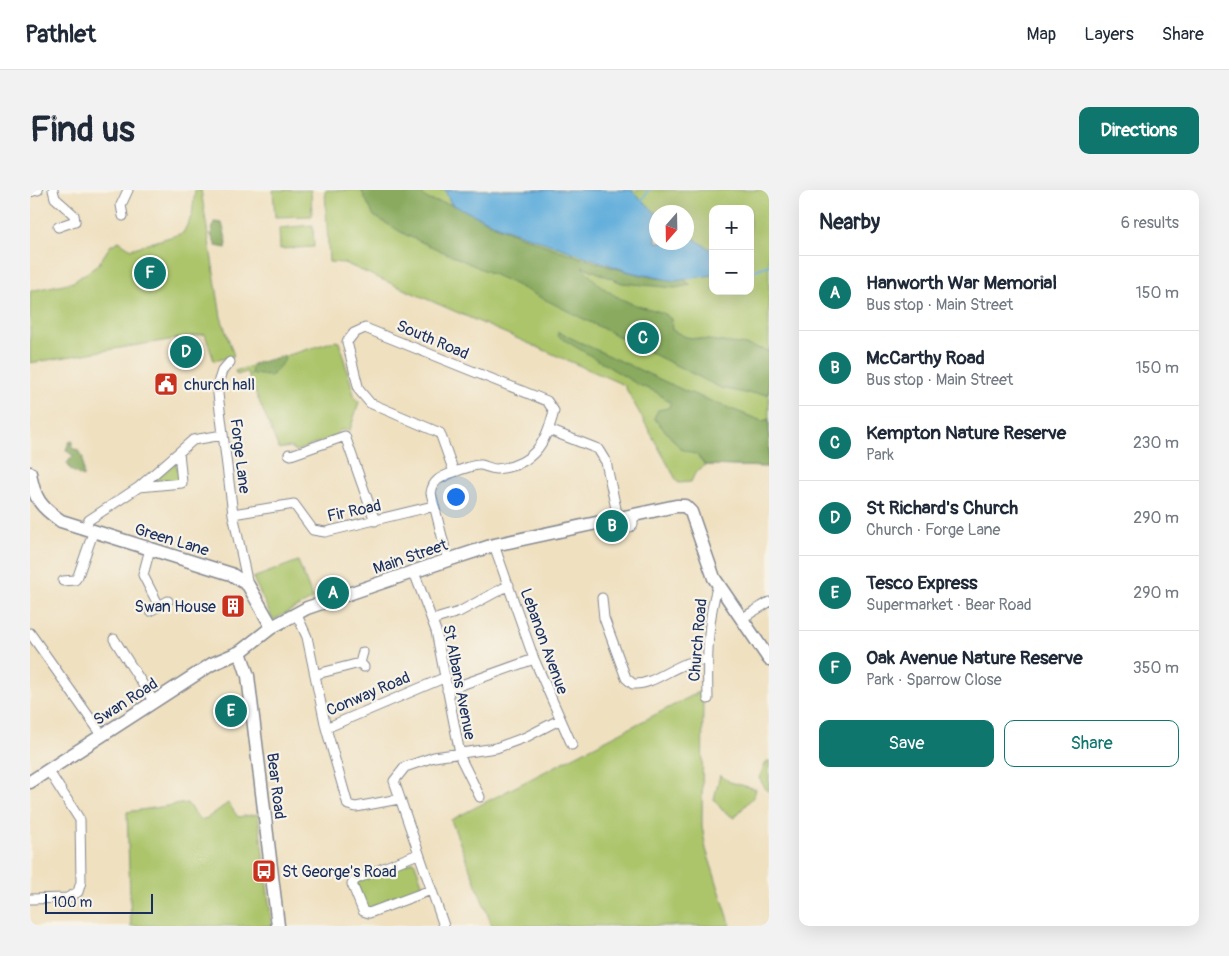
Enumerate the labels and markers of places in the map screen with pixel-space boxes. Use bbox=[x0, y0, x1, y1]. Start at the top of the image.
pin: F bbox=[134, 254, 166, 292]
pin: C bbox=[627, 319, 659, 357]
pin: D bbox=[170, 333, 202, 371]
public building icon: church hall bbox=[153, 371, 179, 397]
place label: church hall bbox=[184, 375, 255, 395]
pin: B bbox=[596, 507, 628, 545]
pin: A bbox=[317, 574, 349, 612]
building icon: Swan House bbox=[220, 593, 246, 619]
place label: Swan House bbox=[135, 597, 216, 617]
pin: E bbox=[215, 692, 247, 730]
bus stop icon: St George's Road bbox=[251, 858, 277, 884]
place label: St George's Road bbox=[282, 862, 397, 882]

